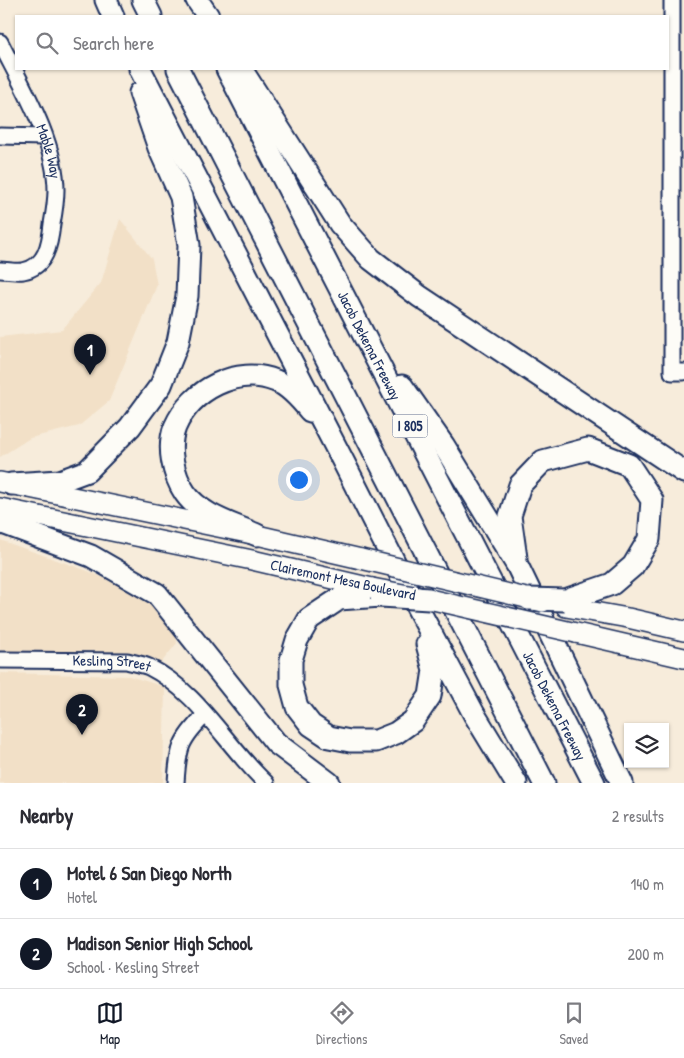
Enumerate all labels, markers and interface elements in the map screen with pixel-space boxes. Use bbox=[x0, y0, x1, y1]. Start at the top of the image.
search box bbox=[15, 15, 669, 70]
icon: search bbox=[33, 29, 61, 57]
text: Search here bbox=[73, 30, 154, 56]
street label: Mable Way bbox=[31, 121, 66, 180]
street label: Jacob Dekema Freeway bbox=[333, 287, 406, 404]
pin: 1 bbox=[74, 334, 106, 375]
road number: I 805 bbox=[392, 414, 428, 438]
your location bbox=[286, 467, 312, 493]
street label: Clairemont Mesa Boulevard bbox=[269, 554, 418, 605]
street label: Jacob Dekema Freeway bbox=[518, 647, 592, 764]
street label: Kesling Street bbox=[72, 650, 155, 677]
pin: 2 bbox=[66, 694, 98, 735]
map controls bbox=[624, 723, 669, 768]
button: layers bbox=[624, 723, 669, 768]
text: Nearby bbox=[20, 801, 73, 830]
text: 2 results bbox=[612, 805, 664, 827]
text: Motel 6 San Diego North bbox=[67, 860, 231, 886]
text: 1 bbox=[33, 873, 39, 895]
text: 140 m bbox=[630, 873, 664, 895]
text: Hotel bbox=[67, 886, 97, 908]
text: Madison Senior High School bbox=[67, 930, 252, 956]
text: 2 bbox=[32, 943, 40, 965]
text: 200 m bbox=[628, 943, 664, 965]
text: School · Kesling Street bbox=[67, 956, 199, 978]
tab: Map bbox=[96, 999, 124, 1048]
tab: Directions bbox=[316, 999, 367, 1048]
tab: Saved bbox=[559, 999, 588, 1048]

